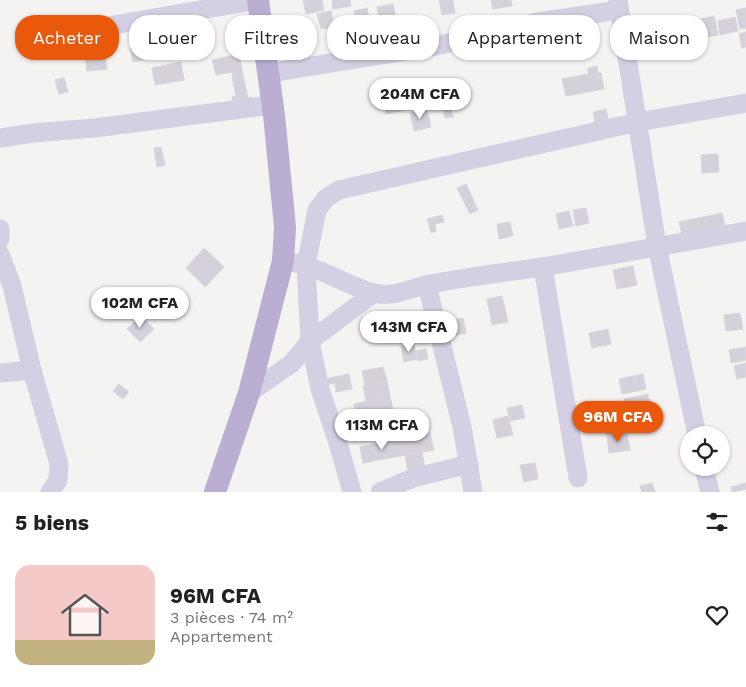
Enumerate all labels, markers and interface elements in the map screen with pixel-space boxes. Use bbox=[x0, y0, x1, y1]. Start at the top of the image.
chip: Acheter bbox=[15, 15, 119, 60]
chip: Louer bbox=[129, 15, 215, 60]
chip: Filtres bbox=[225, 15, 317, 60]
chip: Nouveau bbox=[327, 15, 439, 60]
chip: Appartement bbox=[449, 15, 600, 60]
chip: Maison bbox=[610, 15, 708, 60]
pin: 204M CFA bbox=[368, 78, 472, 120]
text: 204M CFA bbox=[380, 84, 460, 103]
pin: 102M CFA bbox=[88, 286, 192, 329]
text: 102M CFA bbox=[102, 293, 178, 312]
pin: 143M CFA bbox=[357, 310, 461, 353]
text: 143M CFA bbox=[371, 317, 447, 336]
pin: 96M CFA bbox=[572, 400, 664, 443]
text: 96M CFA bbox=[583, 407, 653, 426]
pin: 113M CFA bbox=[330, 408, 434, 451]
text: 113M CFA bbox=[346, 415, 418, 434]
map controls bbox=[680, 426, 730, 476]
button: locate bbox=[680, 426, 730, 476]
icon: filters bbox=[703, 508, 731, 536]
text: 5 biens bbox=[15, 510, 89, 535]
text: 96M CFA bbox=[170, 583, 261, 608]
icon: home bbox=[55, 585, 115, 645]
icon: heart bbox=[703, 601, 731, 629]
text: 3 pièces · 74 m² bbox=[170, 608, 293, 627]
text: Appartement bbox=[170, 627, 273, 646]

